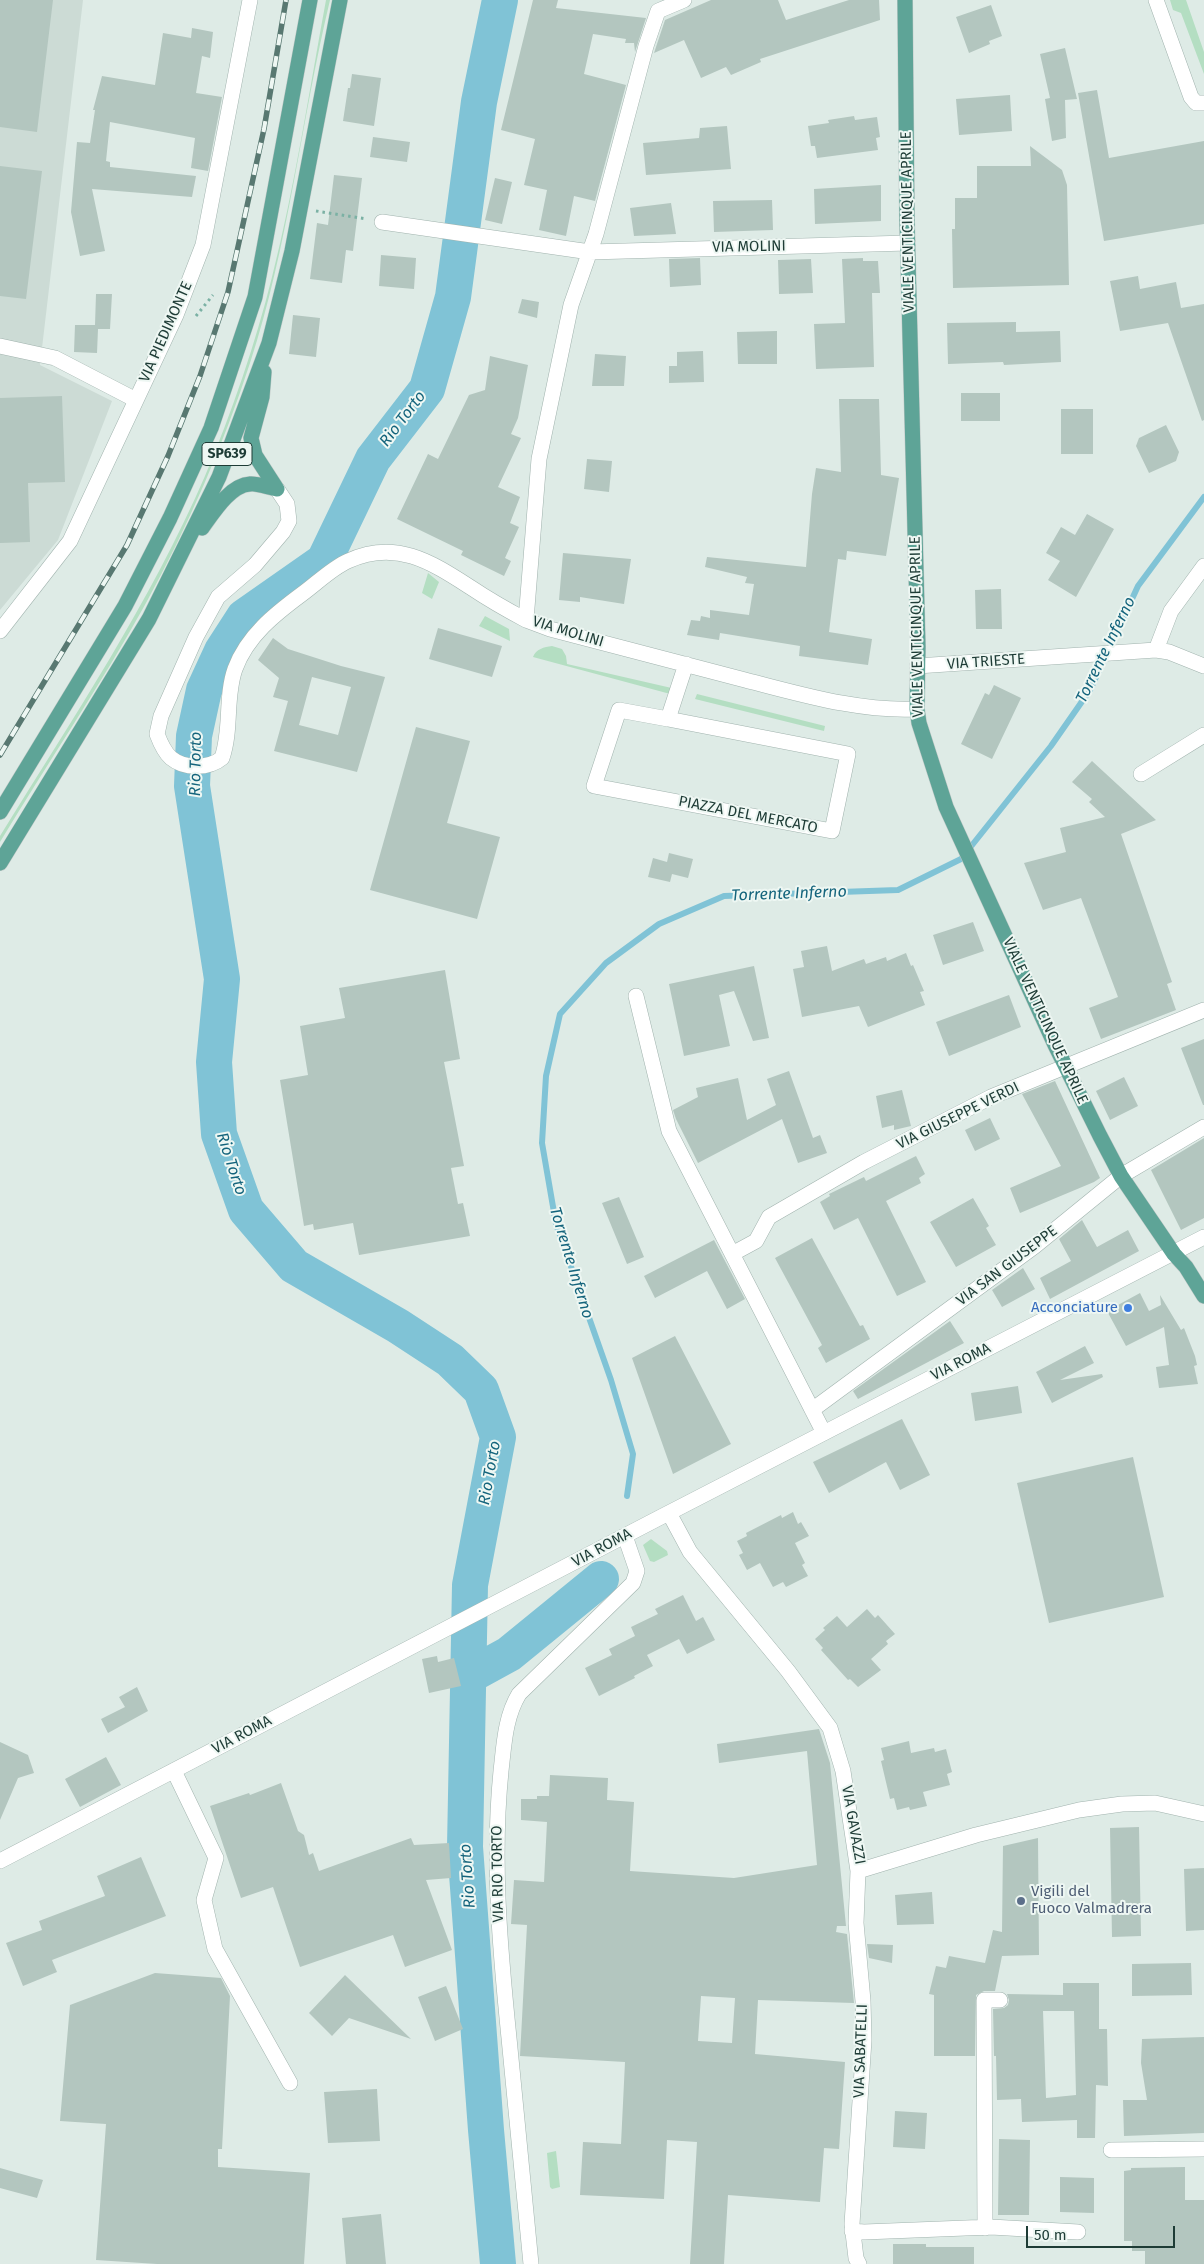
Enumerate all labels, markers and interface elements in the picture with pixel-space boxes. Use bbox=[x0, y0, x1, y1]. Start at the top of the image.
street label: VIALE VENTICINQUE APRILE bbox=[897, 131, 919, 313]
street label: VIA MOLINI bbox=[712, 237, 786, 257]
street label: VIA PIEDIMONTE bbox=[136, 279, 196, 385]
water label: Rio Torto bbox=[376, 387, 430, 451]
road number: SP639 bbox=[202, 442, 252, 466]
street label: VIALE VENTICINQUE APRILE bbox=[906, 536, 928, 718]
water label: Torrente Inferno bbox=[1072, 594, 1140, 706]
street label: VIA MOLINI bbox=[530, 613, 606, 651]
street label: VIA TRIESTE bbox=[946, 650, 1026, 674]
water label: Rio Torto bbox=[186, 731, 206, 797]
street label: PIAZZA DEL MERCATO bbox=[677, 793, 819, 837]
water label: Torrente Inferno bbox=[731, 882, 847, 906]
street label: VIALE VENTICINQUE APRILE bbox=[999, 935, 1091, 1107]
street label: VIA GIUSEPPE VERDI bbox=[894, 1078, 1022, 1154]
water label: Rio Torto bbox=[212, 1130, 250, 1198]
water label: Torrente Inferno bbox=[545, 1205, 597, 1321]
street label: VIA SAN GIUSEPPE bbox=[953, 1222, 1061, 1310]
place label: Acconciature bbox=[1031, 1299, 1118, 1317]
marker: Acconciature bbox=[1122, 1302, 1134, 1314]
street label: VIA ROMA bbox=[928, 1339, 994, 1385]
water label: Rio Torto bbox=[475, 1439, 505, 1507]
street label: VIA ROMA bbox=[569, 1525, 635, 1571]
street label: VIA ROMA bbox=[209, 1712, 275, 1758]
street label: VIA GAVAZZI bbox=[837, 1784, 869, 1866]
street label: VIA RIO TORTO bbox=[488, 1825, 508, 1923]
water label: Rio Torto bbox=[456, 1843, 480, 1909]
place label: Vigili del Fuoco Valmadrera bbox=[1031, 1883, 1152, 1918]
marker: Vigili del Fuoco Valmadrera bbox=[1015, 1895, 1027, 1907]
street label: VIA SABATELLI bbox=[850, 2004, 872, 2098]
scale bar bbox=[1029, 2216, 1178, 2248]
text: 50 m bbox=[1034, 2226, 1067, 2244]

